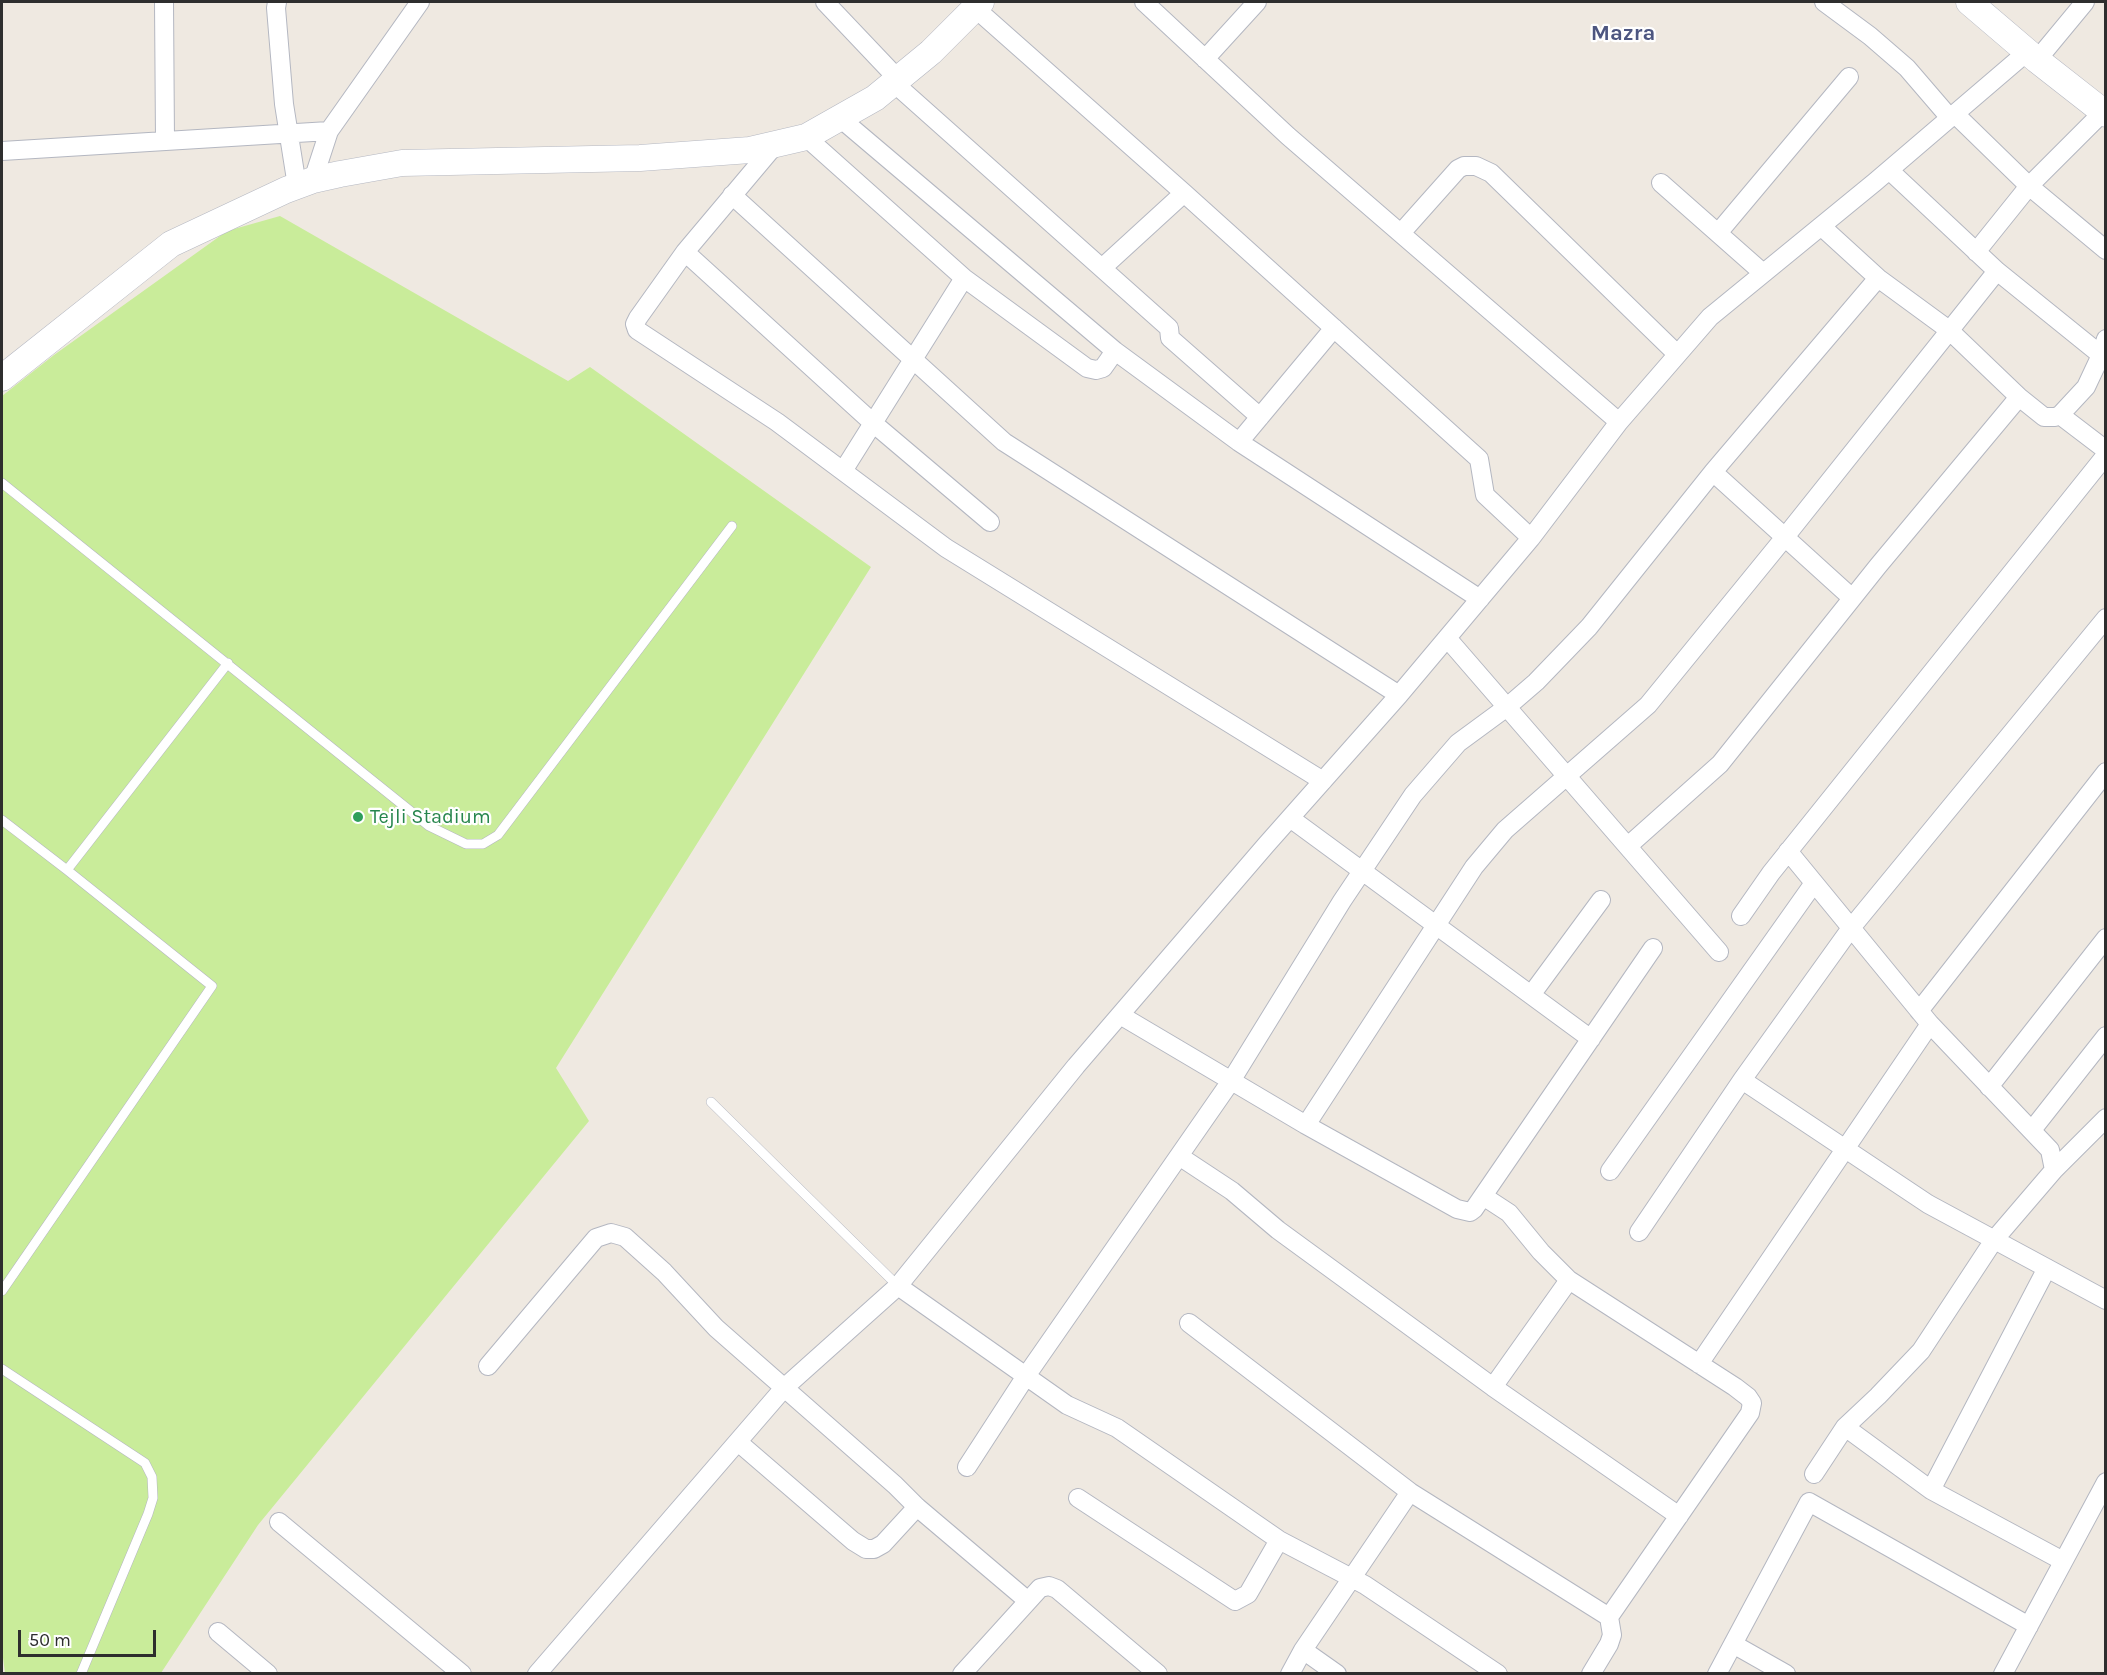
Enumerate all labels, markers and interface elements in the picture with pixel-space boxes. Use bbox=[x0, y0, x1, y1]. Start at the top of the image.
district label: Mazra bbox=[1591, 21, 1655, 47]
place label: Tejli Stadium bbox=[370, 805, 491, 829]
marker: Tejli Stadium bbox=[351, 810, 365, 824]
scale bar bbox=[21, 1618, 159, 1656]
text: 50 m bbox=[29, 1629, 71, 1651]

